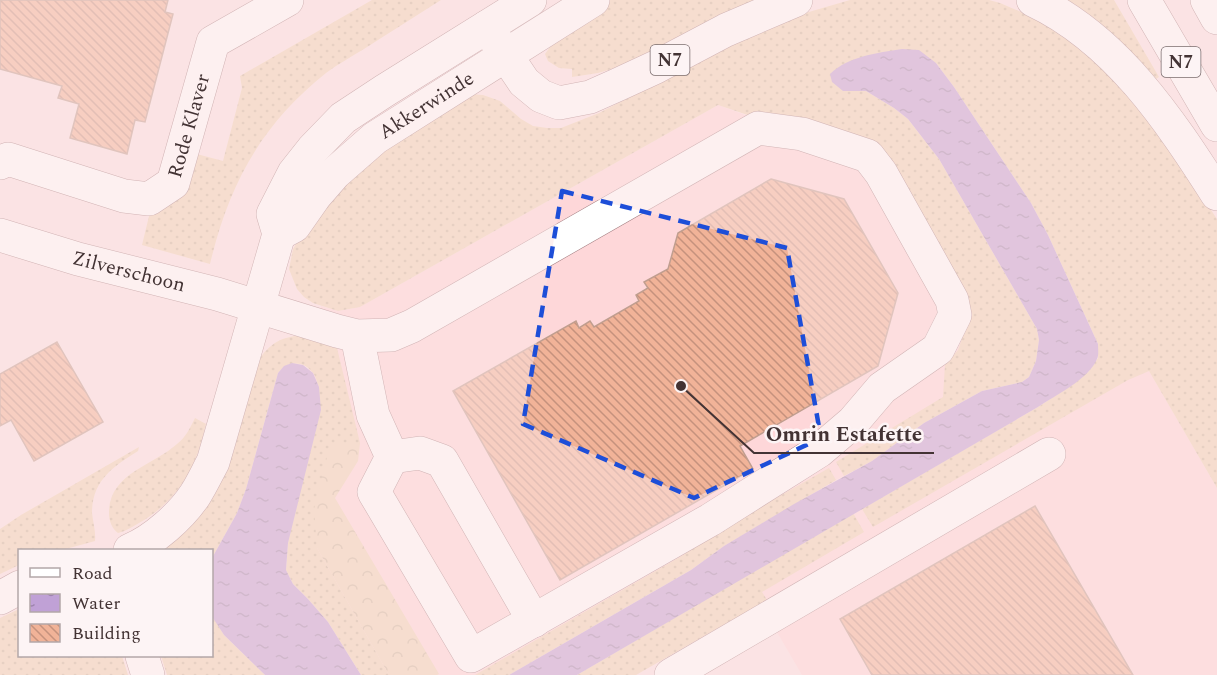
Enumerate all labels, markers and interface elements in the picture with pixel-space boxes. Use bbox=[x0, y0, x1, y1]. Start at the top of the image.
road number: N7 bbox=[650, 45, 690, 75]
road number: N7 bbox=[1162, 47, 1200, 77]
street label: Akkerwinde bbox=[373, 64, 480, 147]
street label: Rode Klaver bbox=[160, 70, 218, 182]
street label: Zilverschoon bbox=[69, 243, 189, 300]
callout: Omrin Estafette bbox=[754, 414, 934, 453]
text: Omrin Estafette bbox=[766, 419, 922, 451]
legend bbox=[18, 549, 213, 657]
text: Road bbox=[72, 560, 113, 587]
text: Water bbox=[72, 590, 120, 617]
text: Building bbox=[72, 620, 141, 647]

